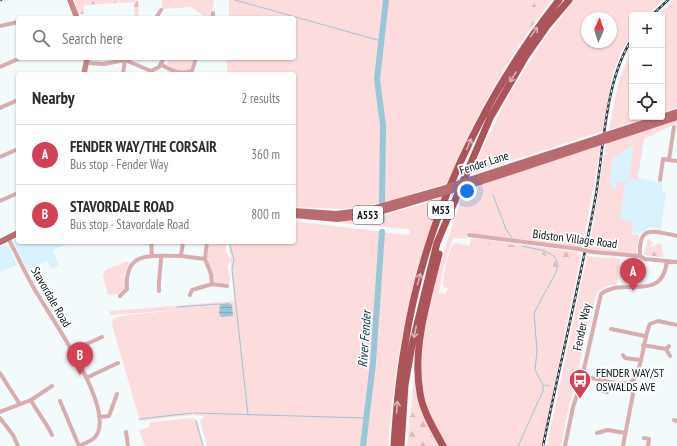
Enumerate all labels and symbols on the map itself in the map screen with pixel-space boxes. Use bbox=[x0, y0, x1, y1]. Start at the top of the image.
north arrow bbox=[581, 12, 617, 48]
one-way arrow bbox=[530, 27, 538, 38]
one-way arrow bbox=[509, 71, 517, 83]
one-way arrow bbox=[465, 139, 473, 151]
street label: Fender Lane bbox=[457, 148, 510, 178]
your location bbox=[457, 181, 477, 201]
road number: M53 bbox=[428, 201, 454, 219]
road number: A553 bbox=[353, 206, 383, 224]
street label: Bidston Village Road bbox=[532, 226, 618, 251]
pin: A bbox=[620, 258, 646, 291]
street label: Stavordale Road bbox=[28, 264, 75, 330]
one-way arrow bbox=[416, 273, 423, 286]
street label: Fender Way bbox=[569, 301, 594, 352]
water label: River Fender bbox=[354, 308, 375, 368]
one-way arrow bbox=[410, 325, 418, 338]
pin: B bbox=[67, 342, 93, 375]
place label: FENDER WAY/ST OSWALDS AVE bbox=[596, 365, 665, 394]
bus stop icon: FENDER WAY/ST OSWALDS AVE bbox=[567, 367, 593, 400]
one-way arrow bbox=[393, 401, 400, 414]

